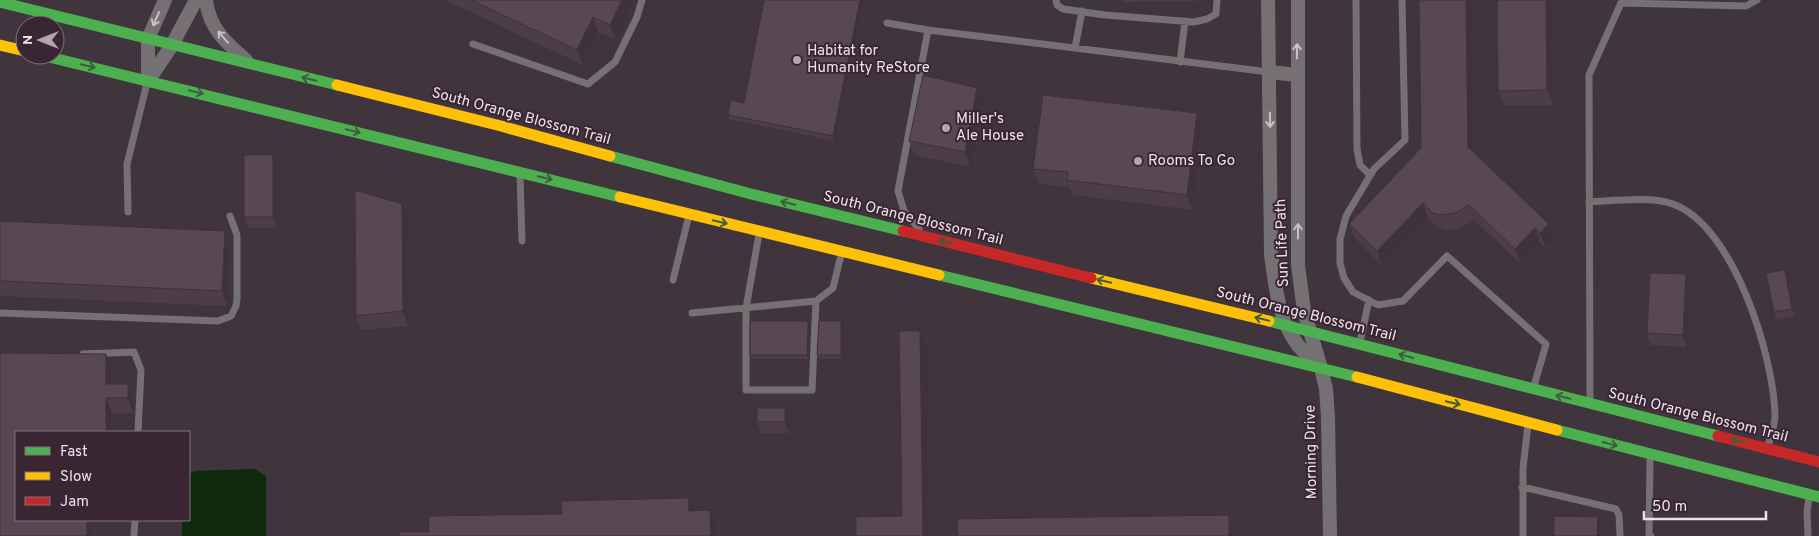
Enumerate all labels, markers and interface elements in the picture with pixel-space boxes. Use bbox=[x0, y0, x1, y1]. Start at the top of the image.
one-way arrow bbox=[151, 11, 161, 26]
north arrow bbox=[15, 15, 65, 65]
one-way arrow bbox=[217, 30, 228, 43]
text: N bbox=[20, 35, 37, 45]
place label: Habitat for Humanity ReStore bbox=[807, 42, 930, 78]
one-way arrow bbox=[1292, 43, 1302, 59]
marker: Habitat for Humanity ReStore bbox=[791, 54, 803, 66]
one-way arrow bbox=[80, 62, 96, 71]
one-way arrow bbox=[302, 74, 318, 83]
street label: South Orange Blossom Trail bbox=[429, 84, 613, 150]
one-way arrow bbox=[187, 88, 203, 97]
place label: Miller's Ale House bbox=[956, 110, 1024, 146]
one-way arrow bbox=[1265, 112, 1275, 128]
marker: Miller's Ale House bbox=[940, 122, 952, 134]
one-way arrow bbox=[345, 127, 361, 136]
place label: Rooms To Go bbox=[1148, 152, 1235, 171]
marker: Rooms To Go bbox=[1132, 155, 1144, 167]
one-way arrow bbox=[537, 174, 553, 183]
street label: South Orange Blossom Trail bbox=[821, 187, 1005, 251]
one-way arrow bbox=[781, 198, 797, 208]
street label: Sun Life Path bbox=[1272, 198, 1294, 288]
one-way arrow bbox=[711, 218, 727, 227]
one-way arrow bbox=[1293, 223, 1303, 239]
one-way arrow bbox=[939, 237, 955, 246]
one-way arrow bbox=[1097, 276, 1113, 285]
street label: South Orange Blossom Trail bbox=[1214, 283, 1398, 347]
one-way arrow bbox=[1254, 314, 1270, 323]
one-way arrow bbox=[1399, 351, 1415, 360]
street label: South Orange Blossom Trail bbox=[1606, 384, 1790, 448]
one-way arrow bbox=[1556, 392, 1572, 401]
one-way arrow bbox=[1445, 398, 1461, 408]
street label: Morning Drive bbox=[1302, 405, 1322, 499]
legend bbox=[15, 431, 190, 521]
one-way arrow bbox=[1730, 436, 1746, 446]
one-way arrow bbox=[1602, 440, 1618, 449]
text: Fast bbox=[60, 443, 88, 462]
text: Slow bbox=[60, 468, 92, 487]
scale bar bbox=[1644, 488, 1766, 520]
text: Jam bbox=[60, 493, 89, 512]
text: 50 m bbox=[1652, 498, 1687, 517]

